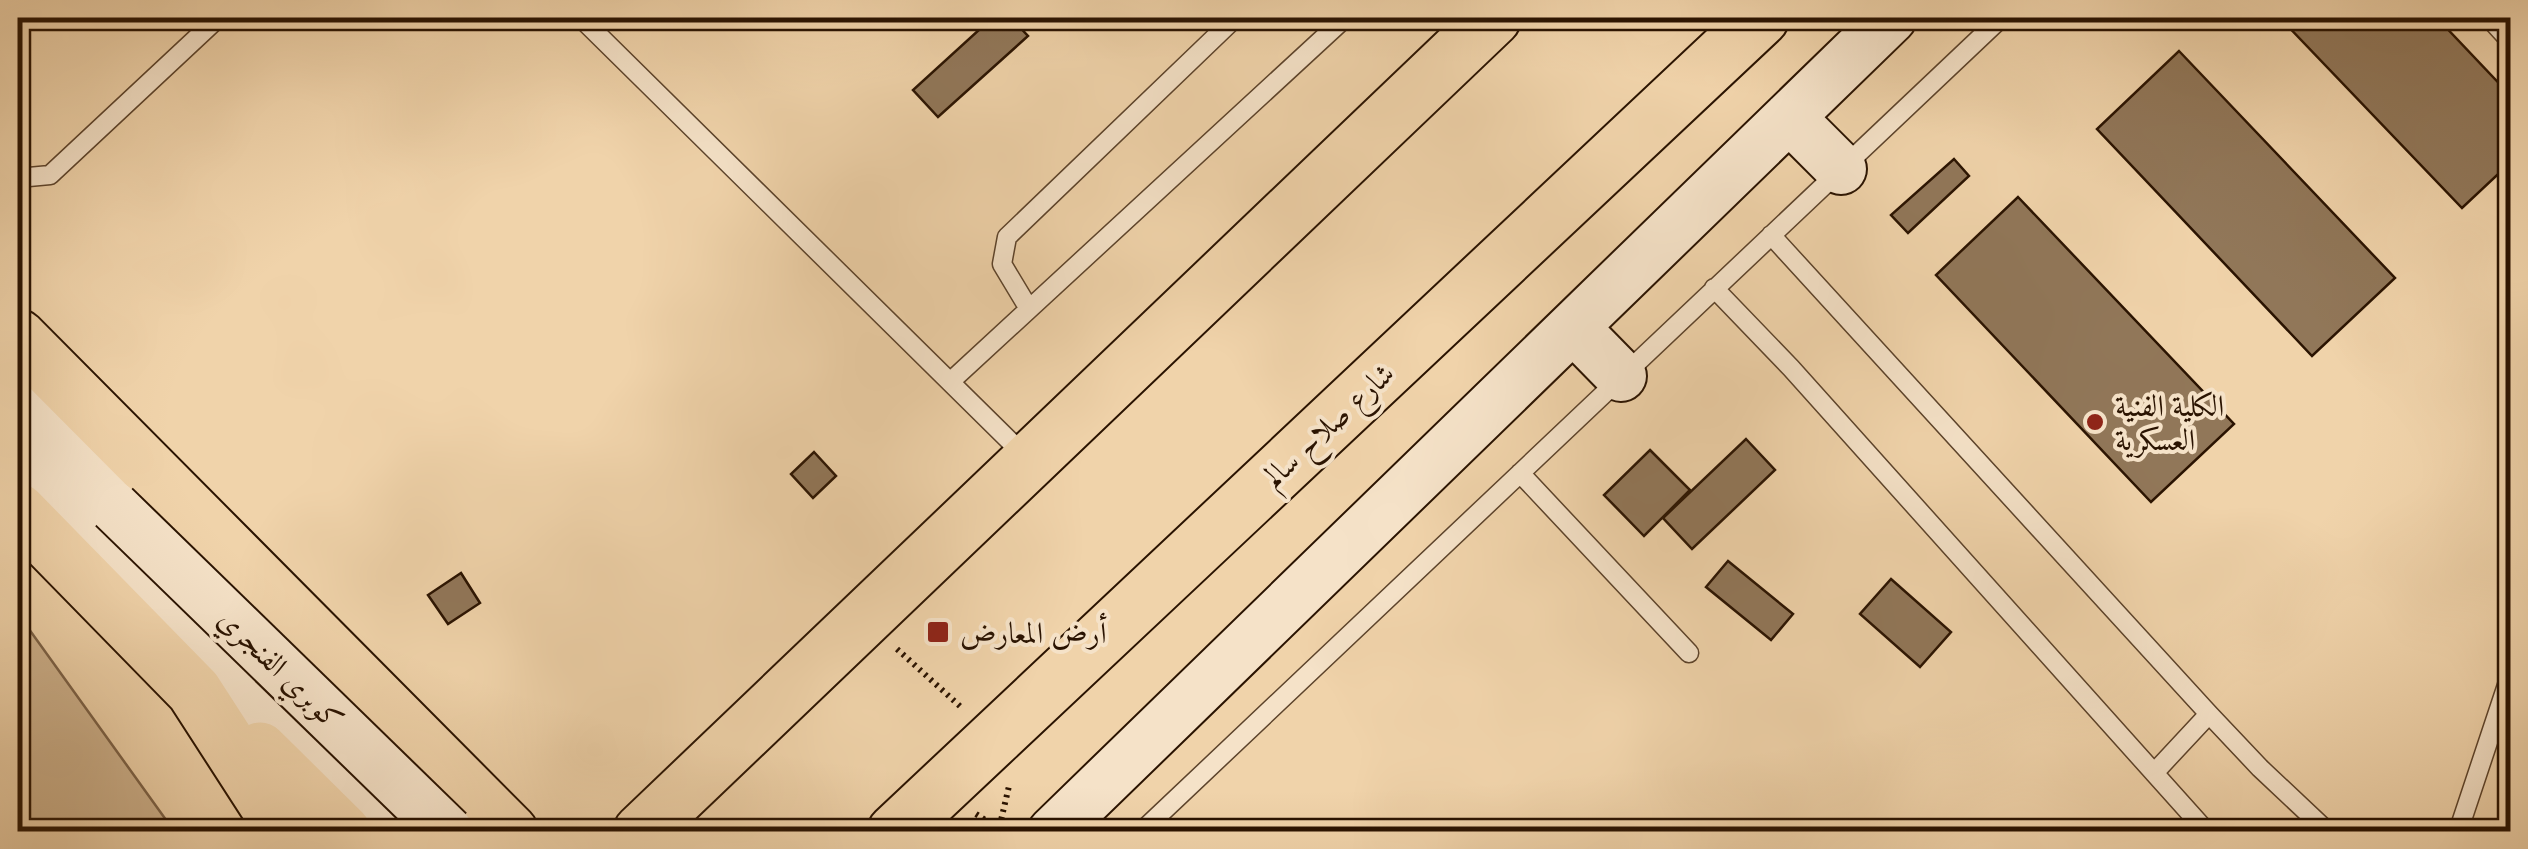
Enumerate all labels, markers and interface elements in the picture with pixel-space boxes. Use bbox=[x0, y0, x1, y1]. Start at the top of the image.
street label: شارع صلاح سالم bbox=[1254, 355, 1407, 501]
place label: الكلية الفنية العسكرية bbox=[2115, 387, 2224, 459]
marker: الكلية الفنية العسكرية bbox=[2084, 411, 2106, 433]
street label: كوبري الفنجري bbox=[207, 600, 351, 742]
place label: أرض المعارض bbox=[960, 612, 1107, 651]
marker: أرض المعارض bbox=[925, 619, 951, 645]

